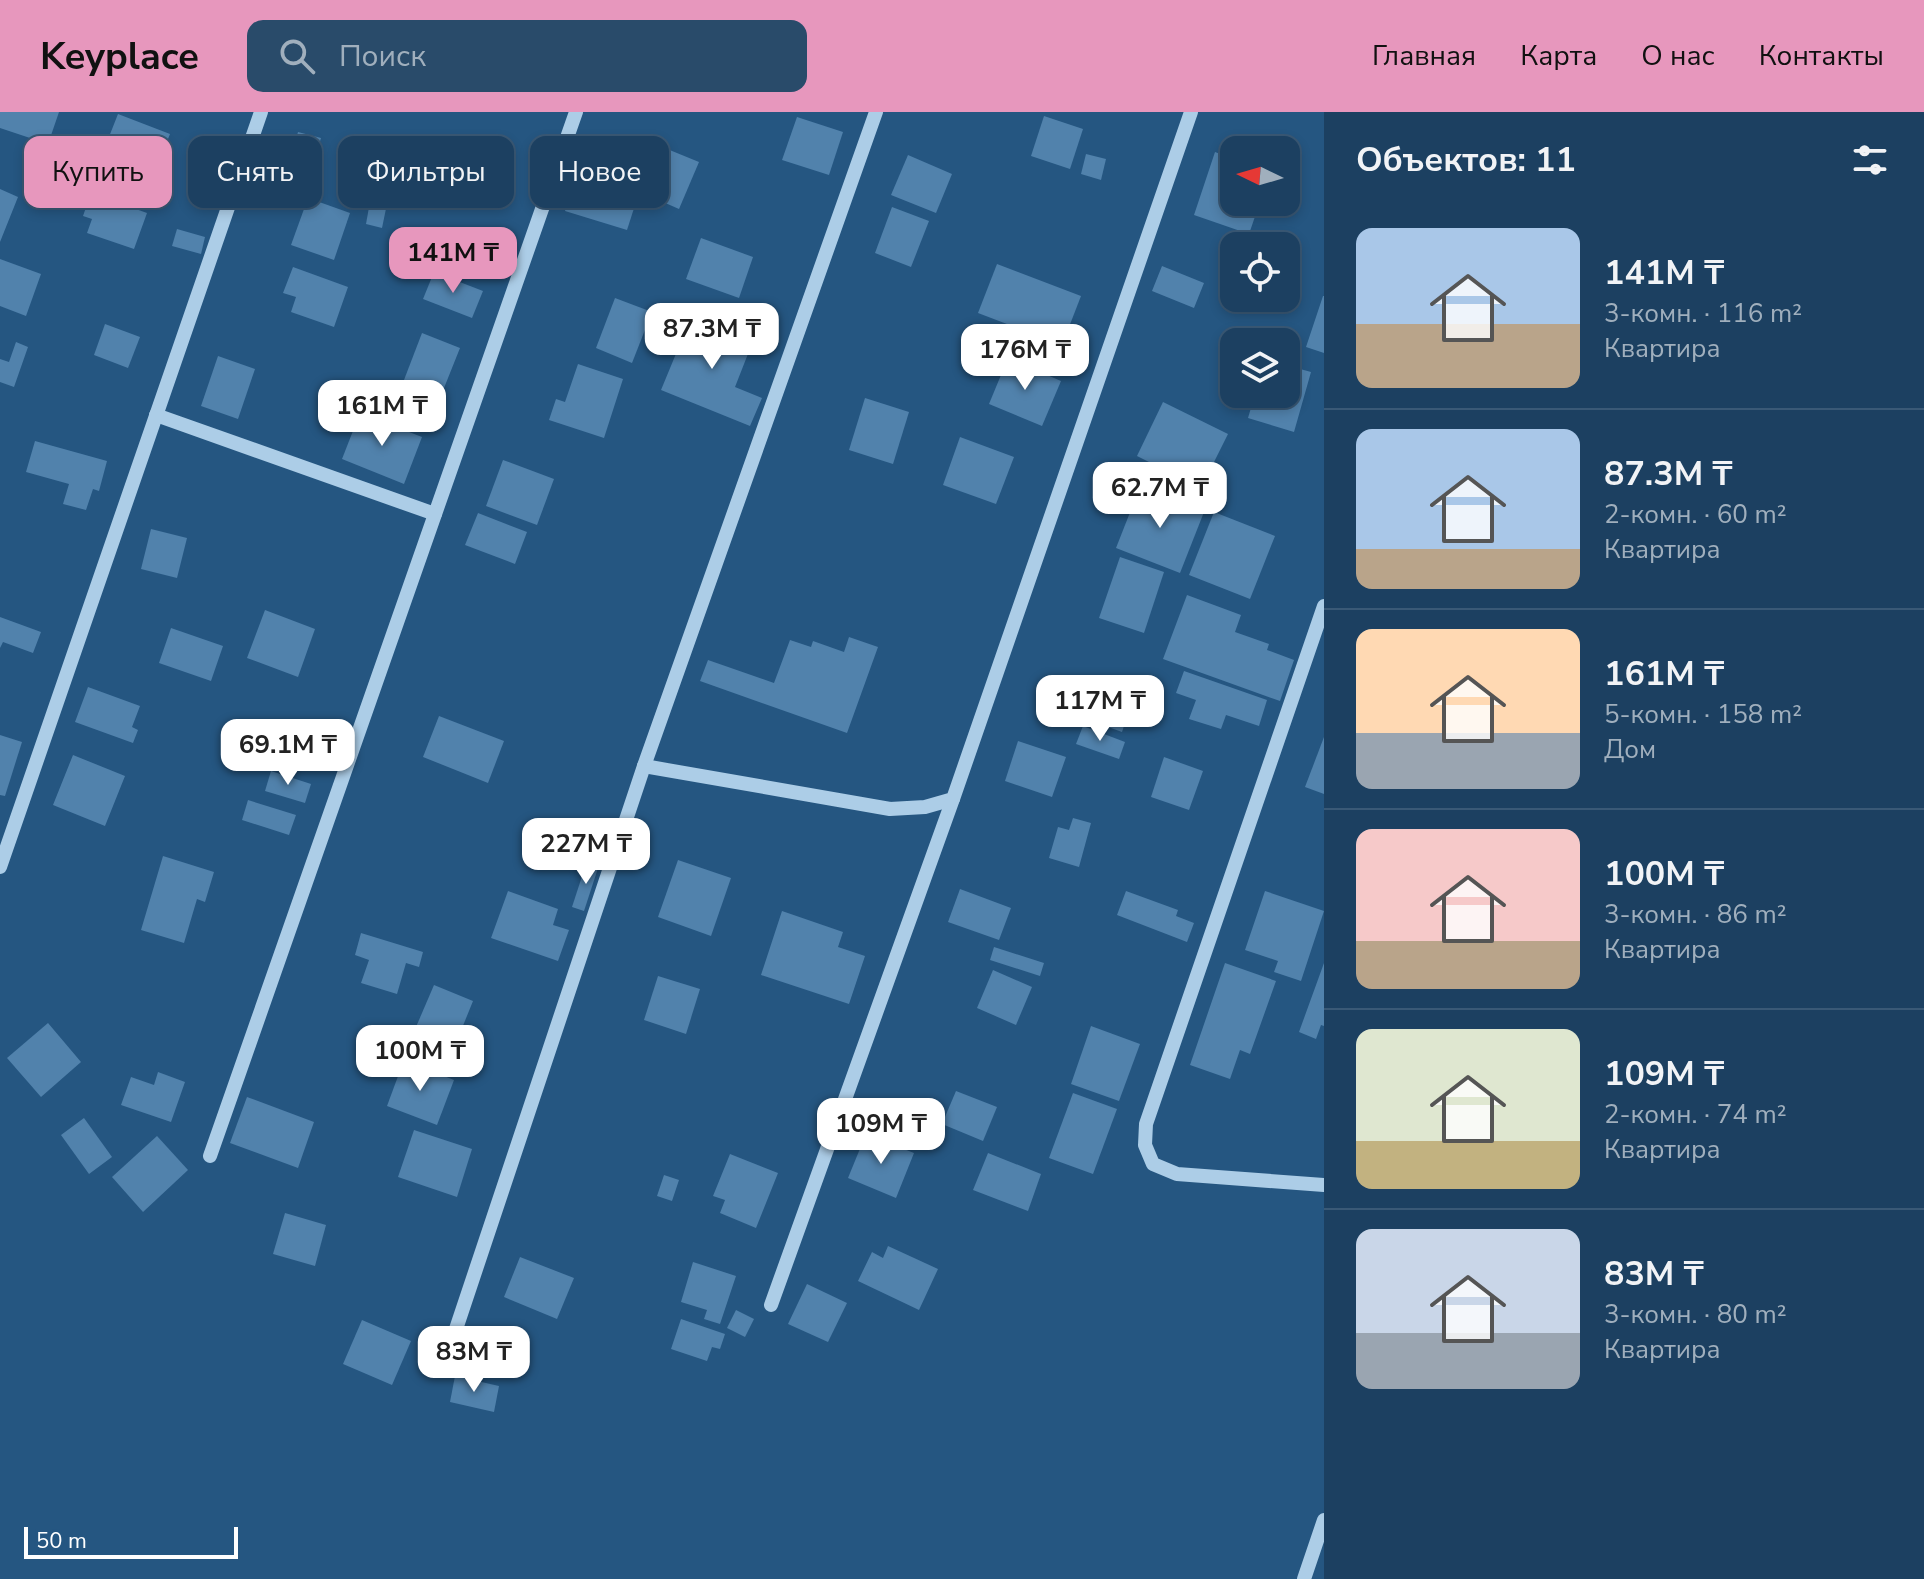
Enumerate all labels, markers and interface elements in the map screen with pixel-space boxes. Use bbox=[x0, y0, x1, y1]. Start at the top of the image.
search box bbox=[247, 20, 807, 92]
text: Keyplace bbox=[40, 31, 199, 82]
icon: search bbox=[275, 34, 319, 78]
text: Поиск bbox=[339, 36, 426, 77]
text: Главная bbox=[1372, 37, 1476, 75]
text: Карта bbox=[1520, 37, 1597, 75]
text: О нас bbox=[1641, 37, 1715, 75]
text: Контакты bbox=[1759, 37, 1884, 75]
chip: Купить bbox=[24, 136, 172, 208]
chip: Снять bbox=[188, 136, 322, 208]
chip: Фильтры bbox=[338, 136, 514, 208]
chip: Новое bbox=[530, 136, 669, 208]
north arrow bbox=[1220, 136, 1300, 216]
map controls bbox=[1220, 136, 1300, 408]
text: Объектов: 11 bbox=[1356, 137, 1576, 183]
icon: filters bbox=[1848, 138, 1892, 182]
pin: 141M ₸ bbox=[388, 227, 518, 295]
button: locate bbox=[1220, 232, 1300, 312]
text: 141M ₸ bbox=[407, 235, 499, 270]
text: 141M ₸ bbox=[1604, 250, 1724, 296]
icon: home bbox=[1420, 260, 1516, 356]
text: 3-комн. · 116 m² bbox=[1604, 296, 1802, 331]
pin: 87.3M ₸ bbox=[638, 303, 786, 371]
text: 87.3M ₸ bbox=[663, 311, 761, 346]
pin: 176M ₸ bbox=[960, 324, 1090, 392]
button: layers bbox=[1220, 328, 1300, 408]
text: Квартира bbox=[1604, 331, 1720, 366]
text: 176M ₸ bbox=[979, 332, 1071, 367]
pin: 161M ₸ bbox=[317, 380, 447, 448]
text: 161M ₸ bbox=[336, 388, 428, 423]
text: 87.3M ₸ bbox=[1604, 451, 1733, 497]
icon: home bbox=[1420, 461, 1516, 557]
pin: 62.7M ₸ bbox=[1086, 462, 1234, 530]
text: 62.7M ₸ bbox=[1111, 470, 1209, 505]
text: 2-комн. · 60 m² bbox=[1604, 497, 1787, 532]
text: Квартира bbox=[1604, 532, 1720, 567]
text: 161M ₸ bbox=[1604, 651, 1724, 697]
icon: home bbox=[1420, 661, 1516, 757]
pin: 117M ₸ bbox=[1035, 675, 1165, 743]
text: 117M ₸ bbox=[1054, 683, 1146, 718]
text: 5-комн. · 158 m² bbox=[1604, 697, 1802, 732]
pin: 69.1M ₸ bbox=[214, 719, 362, 787]
text: 69.1M ₸ bbox=[239, 727, 337, 762]
text: Дом bbox=[1604, 732, 1656, 767]
pin: 227M ₸ bbox=[521, 818, 651, 886]
text: 227M ₸ bbox=[540, 826, 632, 861]
text: 100M ₸ bbox=[1604, 851, 1724, 897]
icon: home bbox=[1420, 861, 1516, 957]
text: 3-комн. · 86 m² bbox=[1604, 897, 1787, 932]
text: Квартира bbox=[1604, 932, 1720, 967]
pin: 100M ₸ bbox=[355, 1025, 485, 1093]
text: 100M ₸ bbox=[374, 1033, 466, 1068]
text: 109M ₸ bbox=[1604, 1051, 1724, 1097]
icon: home bbox=[1420, 1061, 1516, 1157]
text: 2-комн. · 74 m² bbox=[1604, 1097, 1787, 1132]
pin: 109M ₸ bbox=[816, 1098, 946, 1166]
text: 109M ₸ bbox=[835, 1106, 927, 1141]
text: Квартира bbox=[1604, 1132, 1720, 1167]
text: 83M ₸ bbox=[1604, 1251, 1704, 1297]
icon: home bbox=[1420, 1261, 1516, 1357]
text: 3-комн. · 80 m² bbox=[1604, 1297, 1787, 1332]
pin: 83M ₸ bbox=[418, 1326, 530, 1394]
text: Квартира bbox=[1604, 1332, 1720, 1367]
text: 83M ₸ bbox=[436, 1334, 512, 1369]
scale bar bbox=[24, 1523, 238, 1559]
text: 50 m bbox=[36, 1526, 87, 1556]

